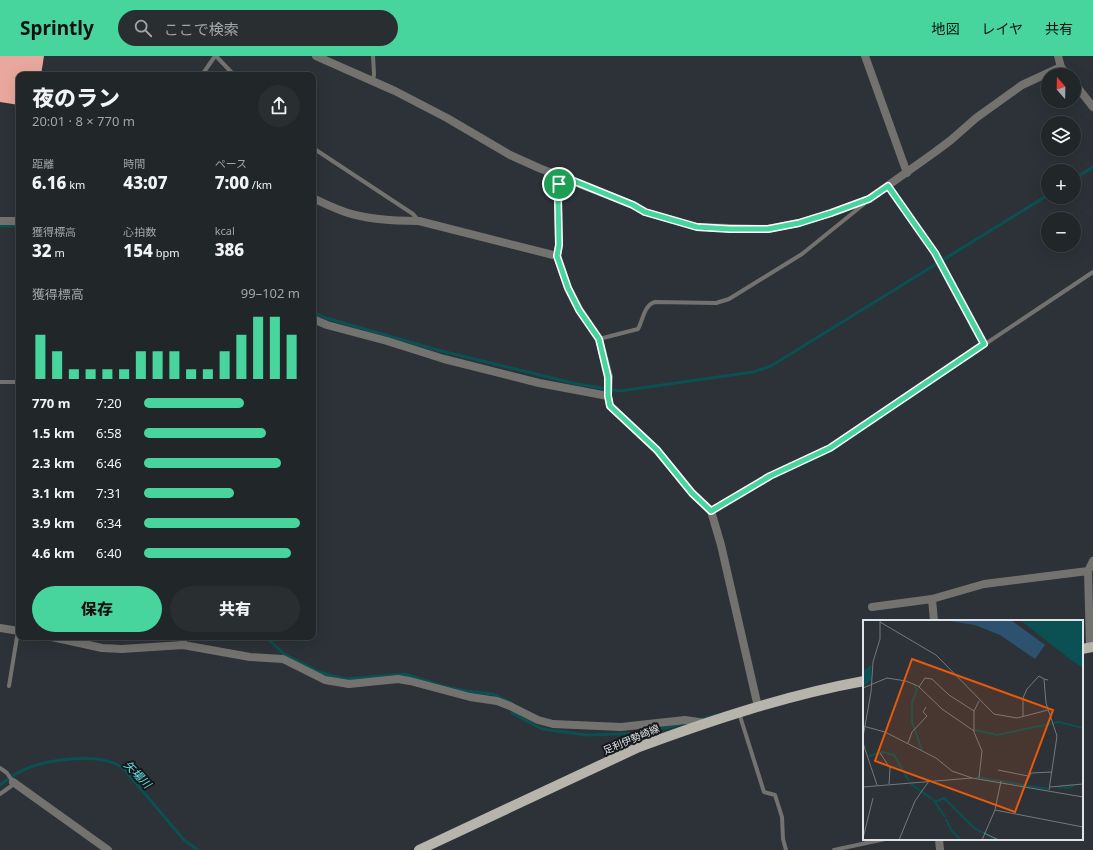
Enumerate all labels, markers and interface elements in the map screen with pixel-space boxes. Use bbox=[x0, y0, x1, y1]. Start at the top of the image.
search box bbox=[118, 10, 398, 46]
text: Sprintly bbox=[20, 15, 94, 41]
icon: search bbox=[132, 17, 154, 39]
text: ここで検索 bbox=[164, 19, 239, 39]
text: 地図 bbox=[931, 19, 959, 38]
text: レイヤ bbox=[981, 19, 1023, 38]
text: 共有 bbox=[1045, 19, 1073, 38]
north arrow bbox=[1041, 68, 1081, 108]
map controls bbox=[1041, 68, 1081, 252]
text: 夜のラン bbox=[32, 82, 120, 112]
button: share bbox=[258, 85, 300, 127]
text: 20:01 · 8 × 770 m bbox=[32, 112, 135, 130]
button: layers bbox=[1041, 116, 1081, 156]
text: 距離 bbox=[32, 156, 54, 171]
text: 時間 bbox=[123, 156, 145, 171]
text: ペース bbox=[215, 156, 247, 171]
button: + bbox=[1041, 164, 1081, 204]
pin bbox=[542, 167, 576, 201]
text: 6.16 bbox=[32, 171, 66, 194]
text: 43:07 bbox=[123, 171, 167, 194]
text: 7:00 bbox=[215, 171, 249, 194]
icon: arrive bbox=[548, 173, 570, 195]
text: km bbox=[66, 177, 85, 192]
text: /km bbox=[249, 177, 272, 192]
button: − bbox=[1041, 212, 1081, 252]
text: kcal bbox=[215, 223, 235, 238]
text: 獲得標高 bbox=[32, 224, 76, 239]
text: 心拍数 bbox=[123, 224, 156, 239]
text: 386 bbox=[215, 238, 244, 261]
text: 32 bbox=[32, 239, 52, 262]
text: 154 bbox=[123, 239, 153, 262]
text: m bbox=[52, 245, 65, 260]
text: bpm bbox=[153, 245, 180, 260]
text: 99–102 m bbox=[241, 284, 300, 302]
text: 獲得標高 bbox=[32, 285, 84, 303]
text: 770 m bbox=[32, 394, 70, 412]
text: 7:20 bbox=[96, 394, 122, 412]
text: 1.5 km bbox=[32, 424, 75, 442]
text: 6:58 bbox=[96, 424, 122, 442]
text: 2.3 km bbox=[32, 454, 75, 472]
text: 6:46 bbox=[96, 454, 122, 472]
text: 3.1 km bbox=[32, 484, 75, 502]
text: 7:31 bbox=[96, 484, 122, 502]
text: 3.9 km bbox=[32, 514, 75, 532]
text: 6:34 bbox=[96, 514, 122, 532]
text: 4.6 km bbox=[32, 544, 75, 562]
text: 6:40 bbox=[96, 544, 122, 562]
button: 保存 bbox=[32, 586, 162, 632]
button: 共有 bbox=[170, 586, 300, 632]
inset map bbox=[863, 620, 1083, 840]
street label: 足利伊勢崎線 bbox=[601, 721, 661, 757]
water label: 矢場川 bbox=[121, 757, 156, 792]

